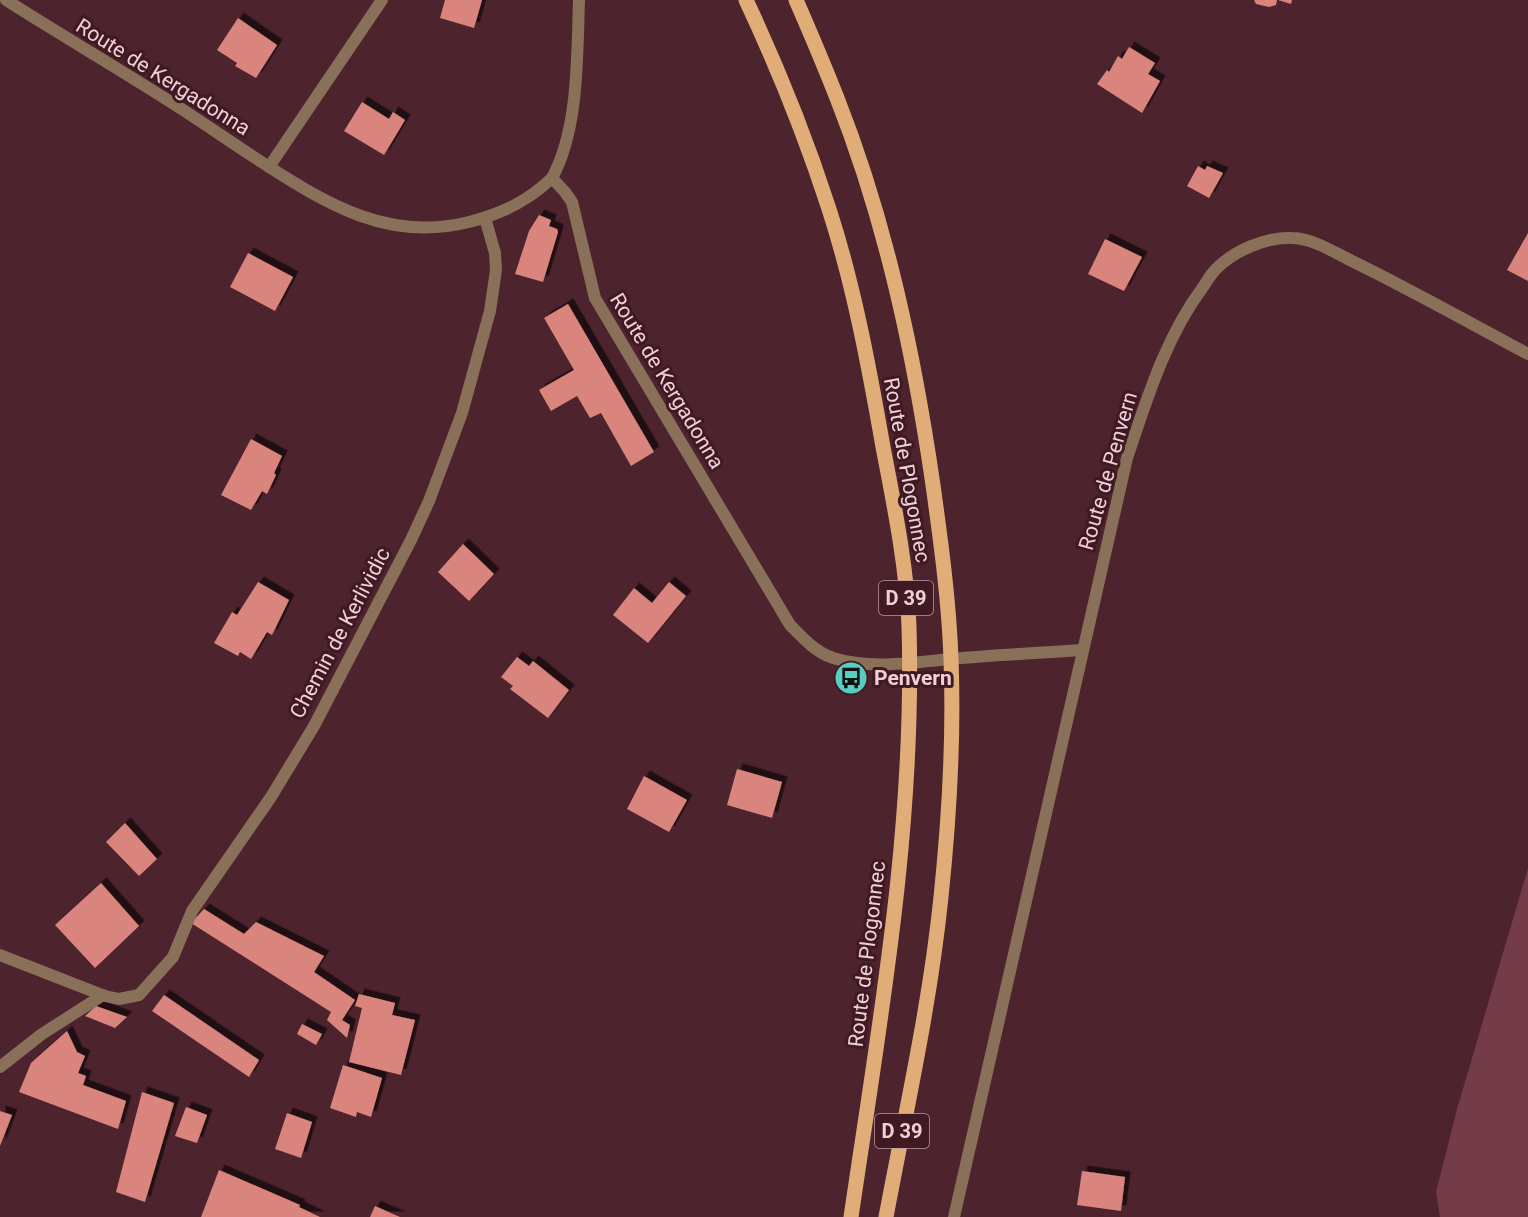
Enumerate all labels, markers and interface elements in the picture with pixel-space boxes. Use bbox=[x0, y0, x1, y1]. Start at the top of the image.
street label: Route de Kergadonna bbox=[72, 14, 254, 140]
street label: Route de Kergadonna bbox=[605, 289, 729, 473]
street label: Route de Plogonnec bbox=[879, 376, 935, 564]
street label: Route de Penvern bbox=[1074, 389, 1142, 553]
street label: Chemin de Kerlividic bbox=[285, 544, 395, 722]
road number: D 39 bbox=[879, 581, 933, 615]
bus stop icon: Penvern bbox=[833, 660, 869, 696]
place label: Penvern bbox=[874, 666, 952, 690]
street label: Route de Plogonnec bbox=[844, 860, 890, 1048]
road number: D 39 bbox=[875, 1114, 929, 1148]

